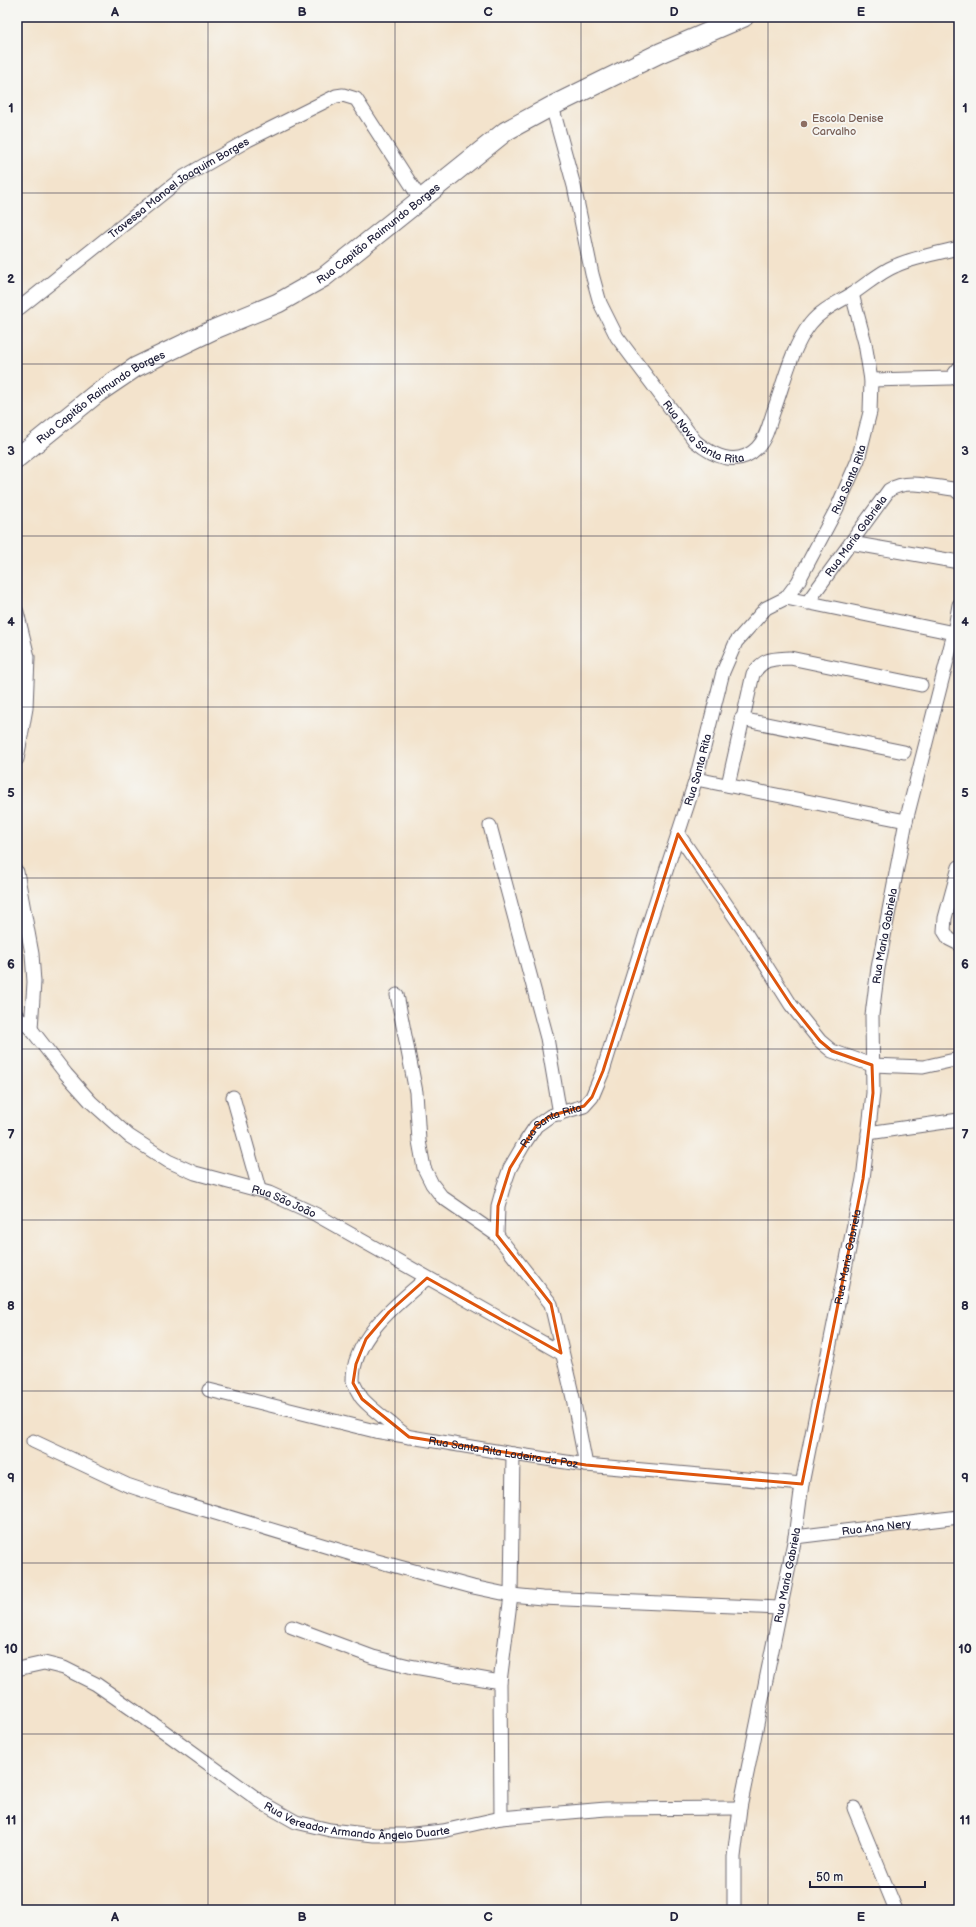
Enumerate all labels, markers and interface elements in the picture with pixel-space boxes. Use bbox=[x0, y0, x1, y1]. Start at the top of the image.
text: A bbox=[110, 4, 119, 20]
text: B bbox=[297, 4, 307, 20]
text: C bbox=[483, 4, 493, 20]
text: D bbox=[669, 4, 679, 20]
text: E bbox=[857, 4, 866, 20]
text: 1 bbox=[8, 100, 14, 116]
text: 1 bbox=[962, 100, 968, 116]
place label: Escola Denise Carvalho bbox=[812, 112, 884, 138]
marker: Escola Denise Carvalho bbox=[799, 119, 809, 129]
street label: Travessa Manoel Joaquim Borges bbox=[106, 134, 252, 241]
street label: Rua Capitão Raimundo Borges bbox=[314, 180, 443, 286]
text: 2 bbox=[7, 271, 15, 287]
text: 2 bbox=[961, 271, 969, 287]
street label: Rua Capitão Raimundo Borges bbox=[34, 347, 167, 446]
street label: Rua Nova Santa Rita bbox=[660, 398, 745, 465]
text: 3 bbox=[7, 443, 15, 459]
street label: Rua Santa Rita bbox=[828, 443, 868, 516]
text: 3 bbox=[961, 443, 969, 459]
street label: Rua Maria Gabriela bbox=[822, 493, 890, 579]
text: 4 bbox=[7, 614, 15, 630]
text: 4 bbox=[961, 614, 969, 630]
street label: Rua Santa Rita bbox=[681, 732, 714, 807]
text: 5 bbox=[7, 785, 15, 801]
text: 5 bbox=[961, 785, 969, 801]
street label: Rua Maria Gabriela bbox=[870, 887, 900, 985]
text: 6 bbox=[7, 956, 15, 972]
text: 6 bbox=[961, 956, 969, 972]
street label: Rua Santa Rita bbox=[517, 1101, 583, 1150]
text: 7 bbox=[7, 1127, 15, 1143]
text: 7 bbox=[961, 1127, 969, 1143]
street label: Rua São João bbox=[250, 1182, 318, 1220]
street label: Rua Maria Gabriela bbox=[832, 1208, 863, 1306]
text: 8 bbox=[7, 1298, 15, 1314]
text: 8 bbox=[961, 1298, 969, 1314]
street label: Rua Santa Rita Ladeira da Paz bbox=[428, 1434, 580, 1470]
text: 9 bbox=[7, 1470, 15, 1486]
text: 9 bbox=[961, 1470, 969, 1486]
street label: Rua Ana Nery bbox=[841, 1516, 912, 1538]
street label: Rua Maria Gabriela bbox=[771, 1527, 803, 1624]
text: 10 bbox=[4, 1641, 18, 1657]
text: 10 bbox=[958, 1641, 972, 1657]
street label: Rua Vereador Armando Ângelo Duarte bbox=[262, 1799, 451, 1842]
text: 11 bbox=[6, 1812, 16, 1828]
text: 11 bbox=[960, 1812, 970, 1828]
scale bar bbox=[810, 1863, 925, 1889]
text: 50 m bbox=[816, 1870, 843, 1885]
text: A bbox=[110, 1909, 119, 1925]
text: B bbox=[297, 1909, 307, 1925]
text: C bbox=[483, 1909, 493, 1925]
text: D bbox=[669, 1909, 679, 1925]
text: E bbox=[857, 1909, 866, 1925]

